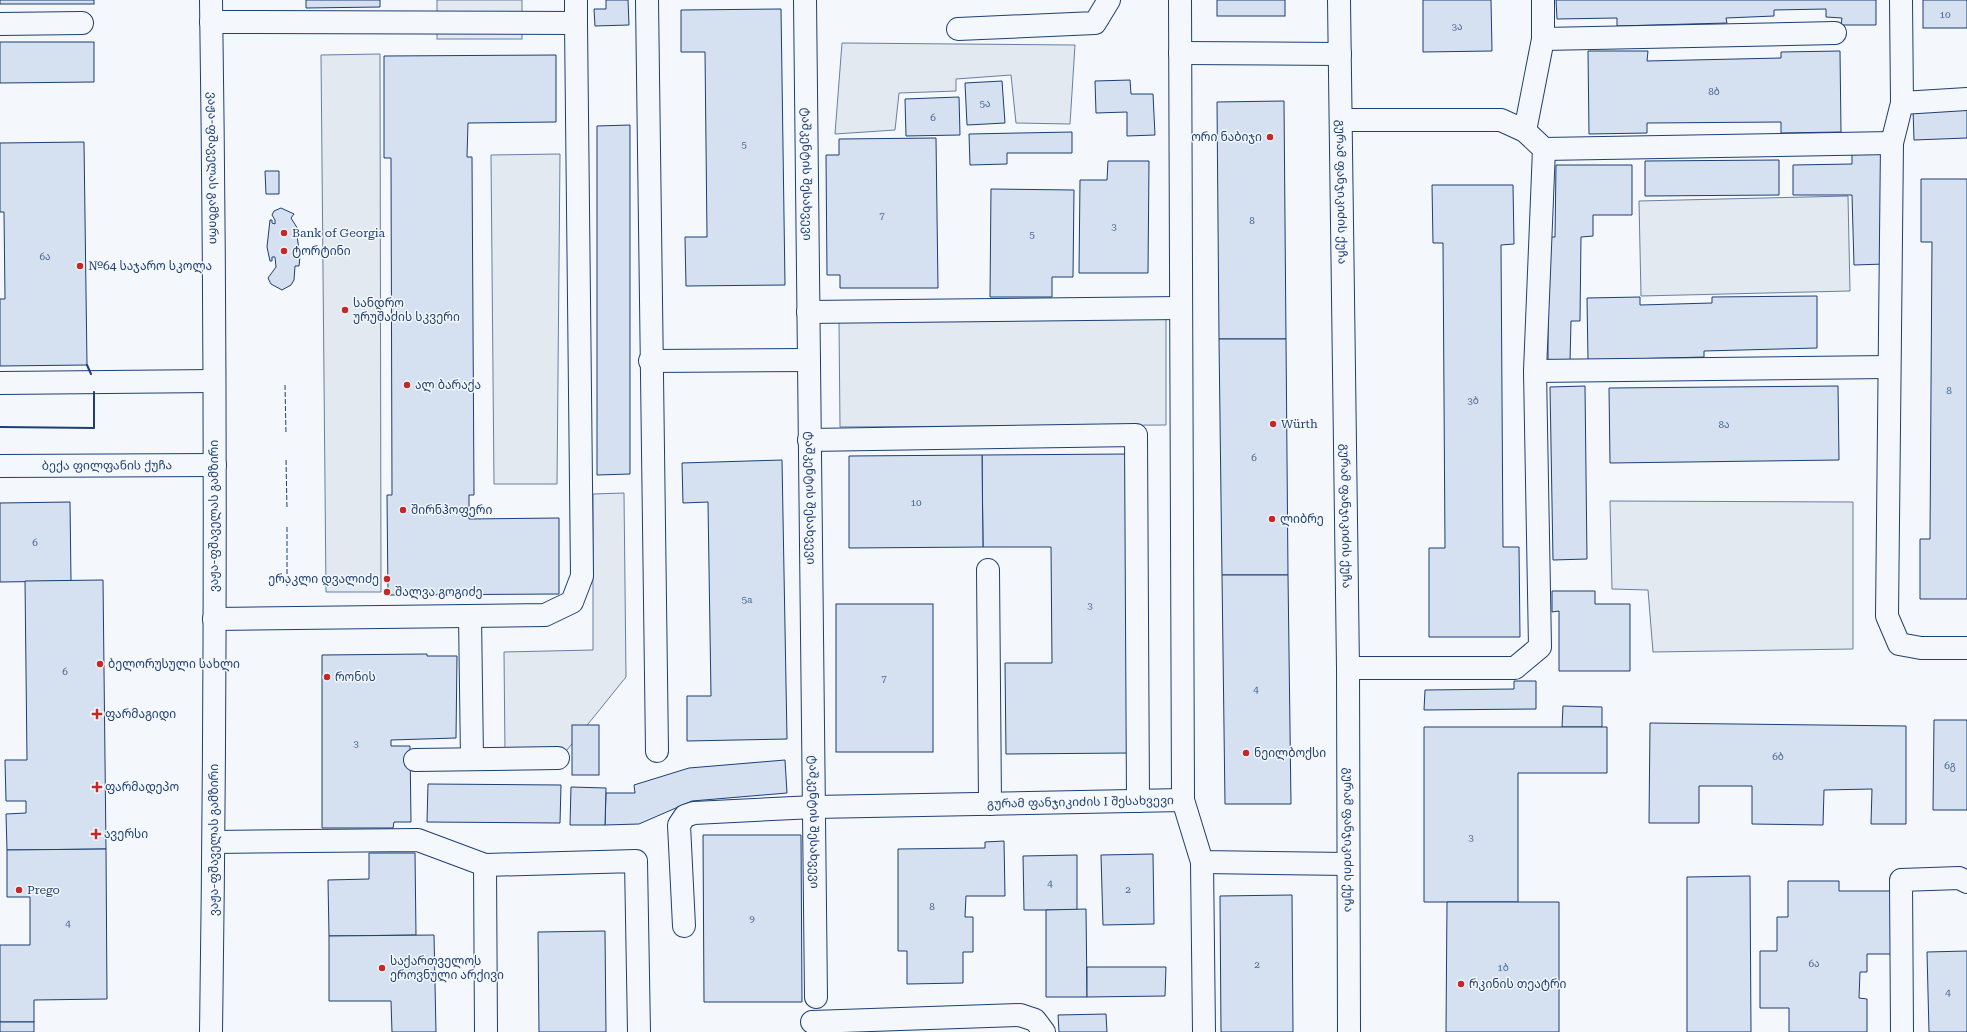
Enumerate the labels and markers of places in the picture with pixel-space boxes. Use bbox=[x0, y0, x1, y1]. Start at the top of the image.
place label: ორი ნაბიჯი bbox=[1191, 130, 1262, 144]
marker: ორი ნაბიჯი bbox=[1265, 132, 1275, 142]
place label: Bank of Georgia bbox=[292, 226, 386, 240]
marker: Bank of Georgia bbox=[279, 228, 289, 238]
place label: ტორტინი bbox=[292, 244, 351, 258]
marker: ტორტინი bbox=[279, 246, 289, 256]
place label: №64 საჯარო სკოლა bbox=[88, 259, 212, 274]
marker: №64 საჯარო სკოლა bbox=[75, 261, 85, 271]
place label: სანდრო ურუშაძის სკვერი bbox=[353, 296, 460, 324]
marker: სანდრო ურუშაძის სკვერი bbox=[340, 305, 350, 315]
place label: ალ ბარაქა bbox=[415, 378, 481, 393]
marker: ალ ბარაქა bbox=[402, 380, 412, 390]
place label: Würth bbox=[1281, 417, 1318, 431]
marker: Würth bbox=[1268, 419, 1278, 429]
place label: შირნჰოფერი bbox=[411, 503, 492, 517]
marker: შირნჰოფერი bbox=[398, 505, 408, 515]
place label: ლიბრე bbox=[1280, 512, 1324, 527]
marker: ლიბრე bbox=[1267, 514, 1277, 524]
place label: ერაკლი დვალიძე bbox=[268, 572, 379, 587]
marker: ერაკლი დვალიძე bbox=[382, 574, 392, 584]
place label: შალვა გოგიძე bbox=[395, 585, 482, 600]
marker: შალვა გოგიძე bbox=[382, 587, 392, 597]
place label: ბელორუსული სახლი bbox=[108, 657, 240, 672]
marker: ბელორუსული სახლი bbox=[95, 659, 105, 669]
place label: რონის bbox=[335, 670, 376, 684]
marker: რონის bbox=[322, 672, 332, 682]
place label: ფარმაგიდი bbox=[105, 707, 176, 722]
marker: ფარმაგიდი bbox=[92, 709, 102, 719]
place label: ნეილბოქსი bbox=[1254, 746, 1326, 761]
marker: ნეილბოქსი bbox=[1241, 748, 1251, 758]
place label: ფარმადეპო bbox=[105, 780, 179, 795]
marker: ფარმადეპო bbox=[92, 782, 102, 792]
place label: ავერსი bbox=[104, 827, 148, 841]
marker: ავერსი bbox=[91, 829, 101, 839]
place label: Prego bbox=[27, 883, 60, 897]
marker: Prego bbox=[14, 885, 24, 895]
place label: საქართველოს ეროვნული არქივი bbox=[390, 954, 504, 983]
marker: საქართველოს ეროვნული არქივი bbox=[377, 963, 387, 973]
place label: რკინის თეატრი bbox=[1469, 977, 1567, 991]
marker: რკინის თეატრი bbox=[1456, 979, 1466, 989]

